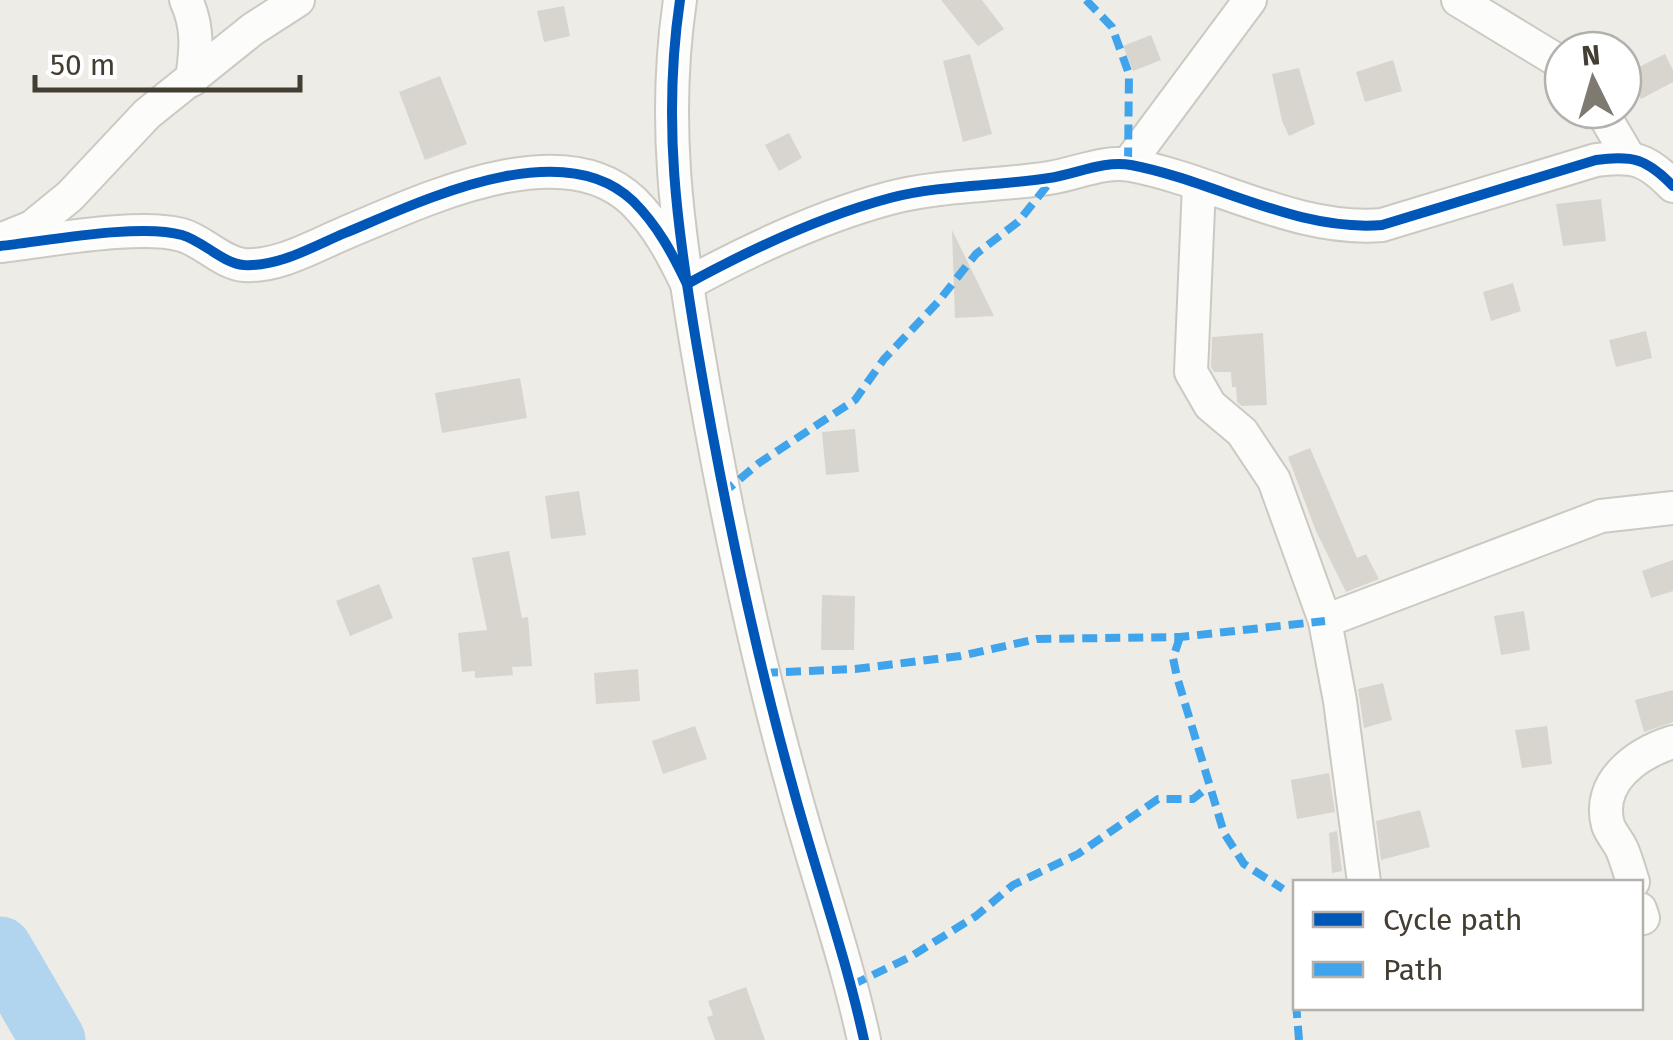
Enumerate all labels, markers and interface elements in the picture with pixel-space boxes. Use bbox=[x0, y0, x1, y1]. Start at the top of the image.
scale bar bbox=[35, 30, 300, 92]
north arrow bbox=[1543, 30, 1643, 130]
text: N bbox=[1580, 38, 1602, 73]
text: 50 m bbox=[50, 47, 115, 83]
legend bbox=[1293, 880, 1643, 1010]
text: Cycle path bbox=[1383, 902, 1522, 938]
text: Path bbox=[1383, 952, 1444, 988]

